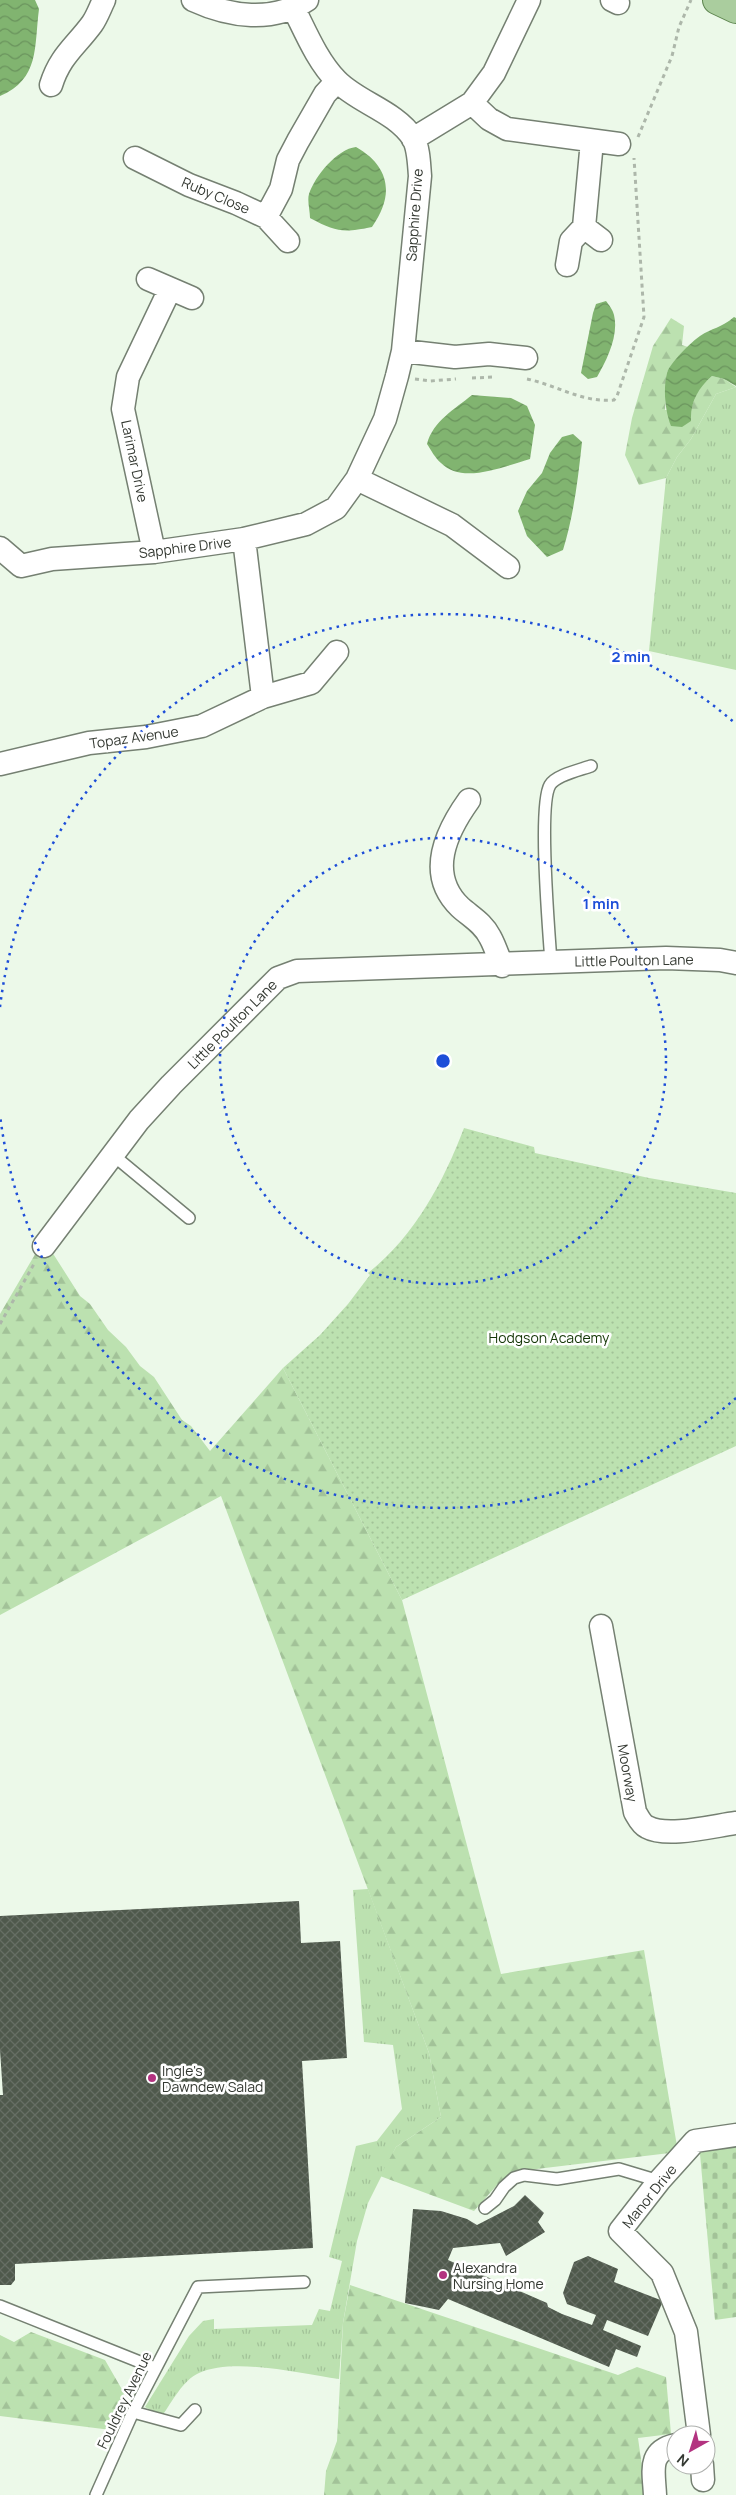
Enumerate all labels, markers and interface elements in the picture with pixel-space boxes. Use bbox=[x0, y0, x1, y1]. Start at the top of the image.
street label: Sapphire Drive bbox=[401, 168, 427, 262]
street label: Ruby Close bbox=[179, 172, 253, 218]
street label: Larimar Drive bbox=[117, 418, 153, 504]
street label: Sapphire Drive bbox=[138, 532, 232, 562]
text: 2 min bbox=[611, 646, 651, 667]
street label: Topaz Avenue bbox=[88, 721, 180, 753]
text: 1 min bbox=[583, 893, 619, 914]
street label: Little Poulton Lane bbox=[574, 949, 694, 971]
street label: Little Poulton Lane bbox=[183, 975, 281, 1073]
centre of rings bbox=[434, 1052, 452, 1070]
park label: Hodgson Academy bbox=[489, 1328, 610, 1347]
street label: Moorway bbox=[614, 1743, 643, 1804]
place label: Ingle's Dawndew Salad bbox=[162, 2061, 263, 2096]
marker: Ingle's Dawndew Salad bbox=[146, 2072, 158, 2084]
street label: Manor Drive bbox=[617, 2160, 681, 2232]
place label: Alexandra Nursing Home bbox=[453, 2258, 544, 2293]
marker: Alexandra Nursing Home bbox=[437, 2269, 449, 2281]
street label: Fouldrey Avenue bbox=[92, 2348, 156, 2452]
north arrow bbox=[666, 2425, 716, 2475]
text: N bbox=[673, 2450, 692, 2471]

